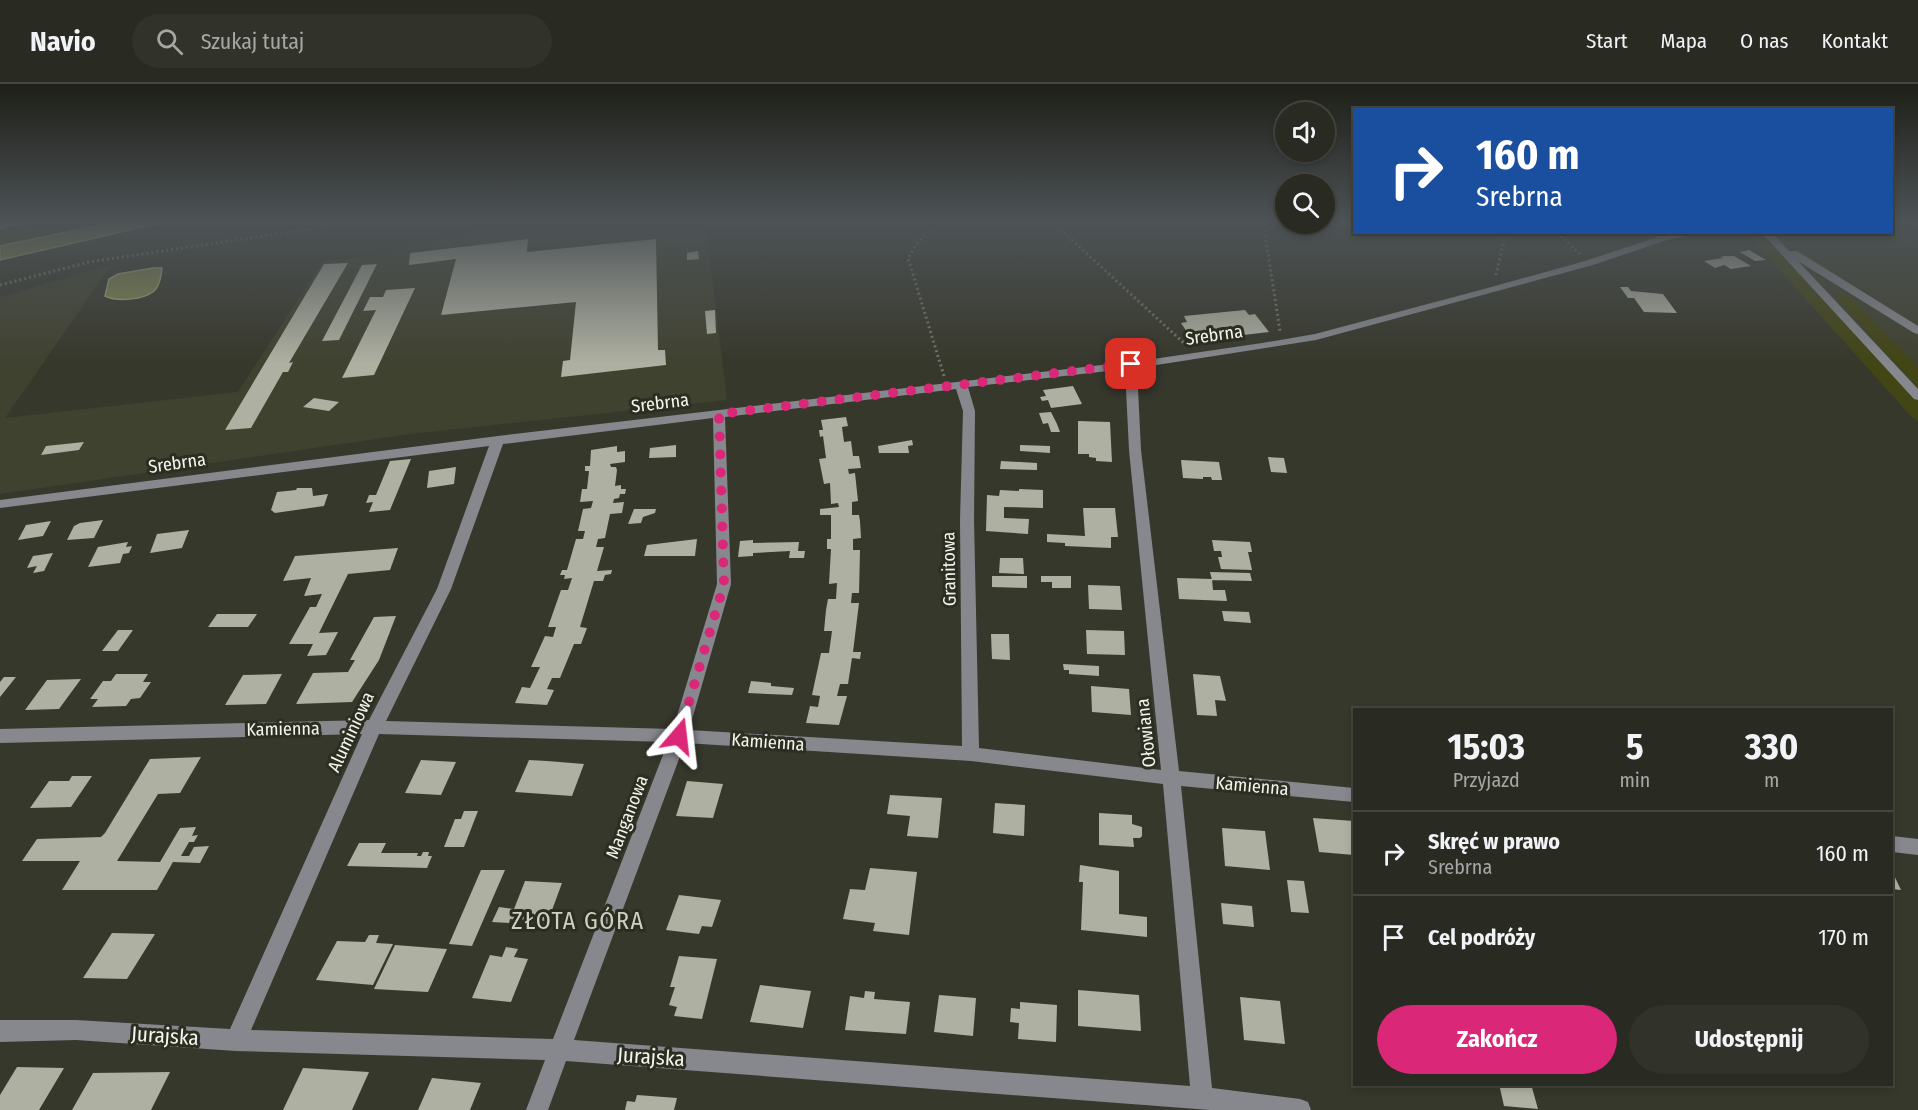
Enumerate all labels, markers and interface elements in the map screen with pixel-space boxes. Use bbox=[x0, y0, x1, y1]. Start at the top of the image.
search box bbox=[132, 14, 552, 68]
text: Navio bbox=[30, 25, 96, 58]
icon: search bbox=[153, 25, 186, 58]
text: Szukaj tutaj bbox=[201, 28, 304, 55]
text: Start bbox=[1586, 28, 1628, 54]
text: Mapa bbox=[1661, 28, 1707, 54]
text: O nas bbox=[1740, 28, 1788, 54]
text: Kontakt bbox=[1821, 28, 1888, 54]
map controls bbox=[1275, 102, 1335, 234]
button: sound bbox=[1275, 102, 1335, 162]
text: 160 m bbox=[1476, 130, 1579, 180]
icon: right bbox=[1377, 132, 1455, 210]
button: search bbox=[1275, 174, 1335, 234]
text: Srebrna bbox=[1476, 181, 1563, 213]
street label: Srebrna bbox=[1184, 320, 1244, 350]
pin bbox=[1105, 338, 1156, 389]
icon: arrive bbox=[1114, 347, 1147, 380]
street label: Srebrna bbox=[630, 389, 690, 417]
street label: Srebrna bbox=[147, 448, 207, 478]
street label: Granitowa bbox=[937, 531, 961, 606]
street label: Aluminiowa bbox=[323, 688, 379, 776]
street label: Ołowiana bbox=[1131, 697, 1161, 769]
position arrow bbox=[647, 704, 711, 768]
street label: Kamienna bbox=[246, 717, 320, 741]
text: 15:03 bbox=[1447, 725, 1525, 769]
text: 5 bbox=[1626, 725, 1644, 769]
text: 330 bbox=[1745, 725, 1799, 769]
street label: Kamienna bbox=[731, 728, 805, 756]
text: Przyjazd bbox=[1453, 768, 1520, 792]
text: min bbox=[1619, 768, 1650, 792]
text: m bbox=[1764, 768, 1779, 792]
street label: Manganowa bbox=[601, 772, 653, 862]
street label: Kamienna bbox=[1215, 772, 1290, 800]
text: Skręć w prawo bbox=[1428, 828, 1560, 855]
icon: right bbox=[1377, 837, 1410, 870]
text: 160 m bbox=[1816, 840, 1869, 867]
text: Srebrna bbox=[1428, 855, 1492, 879]
district label: ZŁOTA GÓRA bbox=[511, 906, 645, 935]
icon: arrive bbox=[1377, 921, 1410, 954]
text: Cel podróży bbox=[1428, 924, 1535, 951]
text: 170 m bbox=[1818, 924, 1869, 951]
button: Zakończ bbox=[1377, 1005, 1617, 1074]
button: Udostępnij bbox=[1629, 1005, 1869, 1074]
street label: Jurajska bbox=[130, 1021, 200, 1051]
street label: Jurajska bbox=[616, 1042, 686, 1072]

